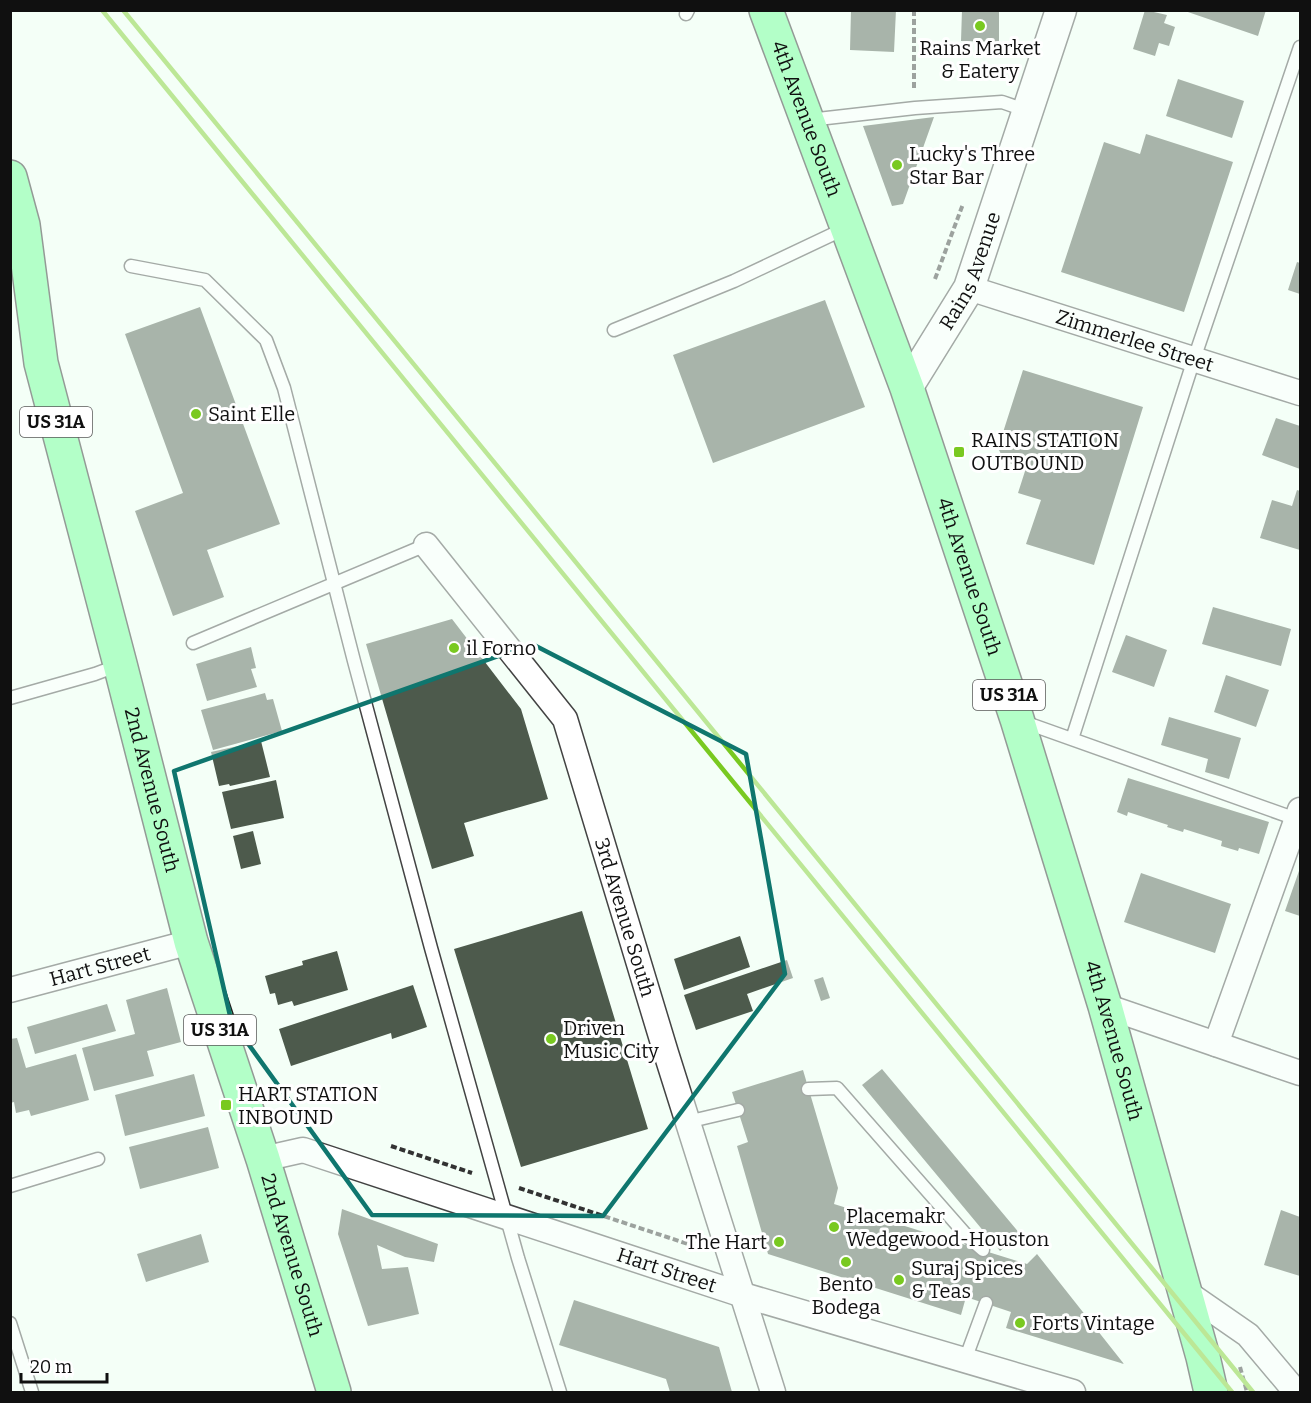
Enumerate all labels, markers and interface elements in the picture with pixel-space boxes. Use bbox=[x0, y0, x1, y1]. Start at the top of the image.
marker: Rains Market & Eatery bbox=[973, 19, 987, 33]
place label: Rains Market & Eatery bbox=[919, 36, 1041, 83]
street label: 4th Avenue South bbox=[767, 37, 847, 201]
place label: Lucky's Three Star Bar bbox=[909, 142, 1035, 189]
marker: Lucky's Three Star Bar bbox=[890, 158, 904, 172]
street label: Rains Avenue bbox=[934, 209, 1005, 334]
street label: Zimmerlee Street bbox=[1053, 304, 1217, 377]
place label: Saint Elle bbox=[208, 402, 295, 426]
road number: US 31A bbox=[20, 407, 92, 437]
marker: Saint Elle bbox=[189, 407, 203, 421]
place label: RAINS STATION OUTBOUND bbox=[971, 428, 1119, 475]
marker: RAINS STATION OUTBOUND bbox=[952, 445, 966, 459]
street label: 4th Avenue South bbox=[932, 494, 1007, 659]
place label: il Forno bbox=[466, 636, 536, 660]
marker: il Forno bbox=[447, 641, 461, 655]
road number: US 31A bbox=[973, 680, 1045, 710]
street label: 2nd Avenue South bbox=[120, 705, 185, 875]
street label: 3rd Avenue South bbox=[590, 835, 660, 1000]
street label: Hart Street bbox=[47, 941, 153, 991]
street label: 4th Avenue South bbox=[1080, 958, 1148, 1123]
road number: US 31A bbox=[184, 1015, 256, 1045]
place label: Driven Music City bbox=[563, 1016, 659, 1063]
marker: Driven Music City bbox=[544, 1032, 558, 1046]
place label: HART STATION INBOUND bbox=[238, 1082, 378, 1129]
marker: HART STATION INBOUND bbox=[219, 1098, 233, 1112]
street label: 2nd Avenue South bbox=[256, 1171, 329, 1340]
place label: Placemakr Wedgewood-Houston bbox=[846, 1204, 1049, 1251]
marker: Placemakr Wedgewood-Houston bbox=[827, 1220, 841, 1234]
place label: The Hart bbox=[686, 1230, 767, 1254]
marker: The Hart bbox=[772, 1235, 786, 1249]
street label: Hart Street bbox=[614, 1242, 719, 1297]
marker: Bento Bodega bbox=[839, 1255, 853, 1269]
place label: Suraj Spices & Teas bbox=[911, 1256, 1023, 1303]
place label: Bento Bodega bbox=[812, 1272, 880, 1319]
marker: Suraj Spices & Teas bbox=[892, 1273, 906, 1287]
place label: Forts Vintage bbox=[1032, 1311, 1155, 1335]
marker: Forts Vintage bbox=[1013, 1316, 1027, 1330]
scale bar bbox=[21, 1346, 106, 1384]
text: 20 m bbox=[30, 1356, 72, 1378]

